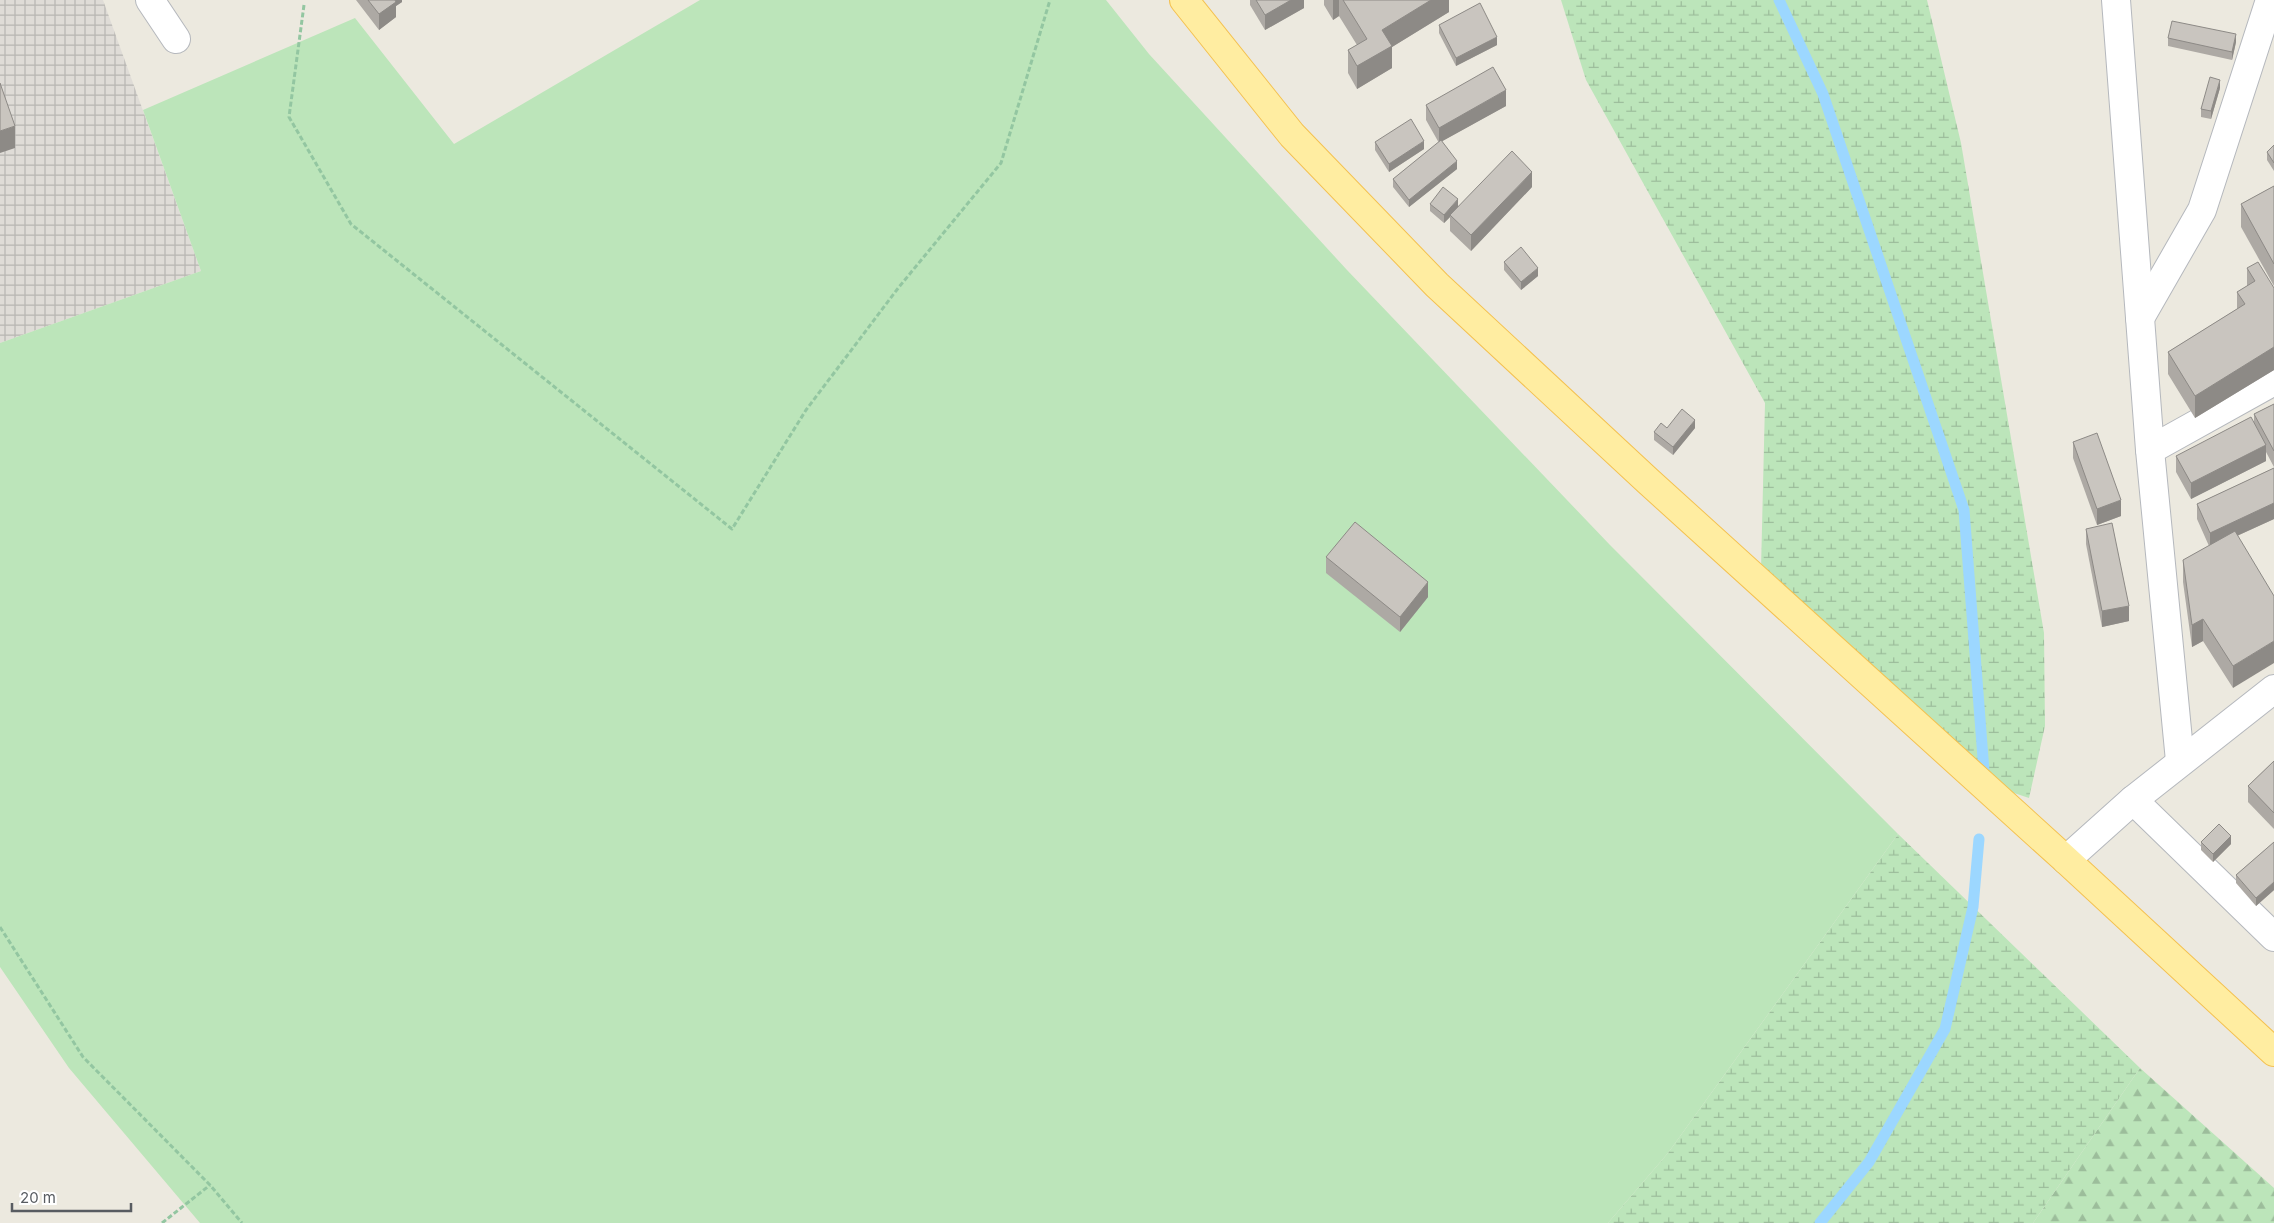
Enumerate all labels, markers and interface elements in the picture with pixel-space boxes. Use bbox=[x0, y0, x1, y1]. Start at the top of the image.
scale bar bbox=[12, 1180, 131, 1212]
text: 20 m bbox=[20, 1188, 56, 1207]

